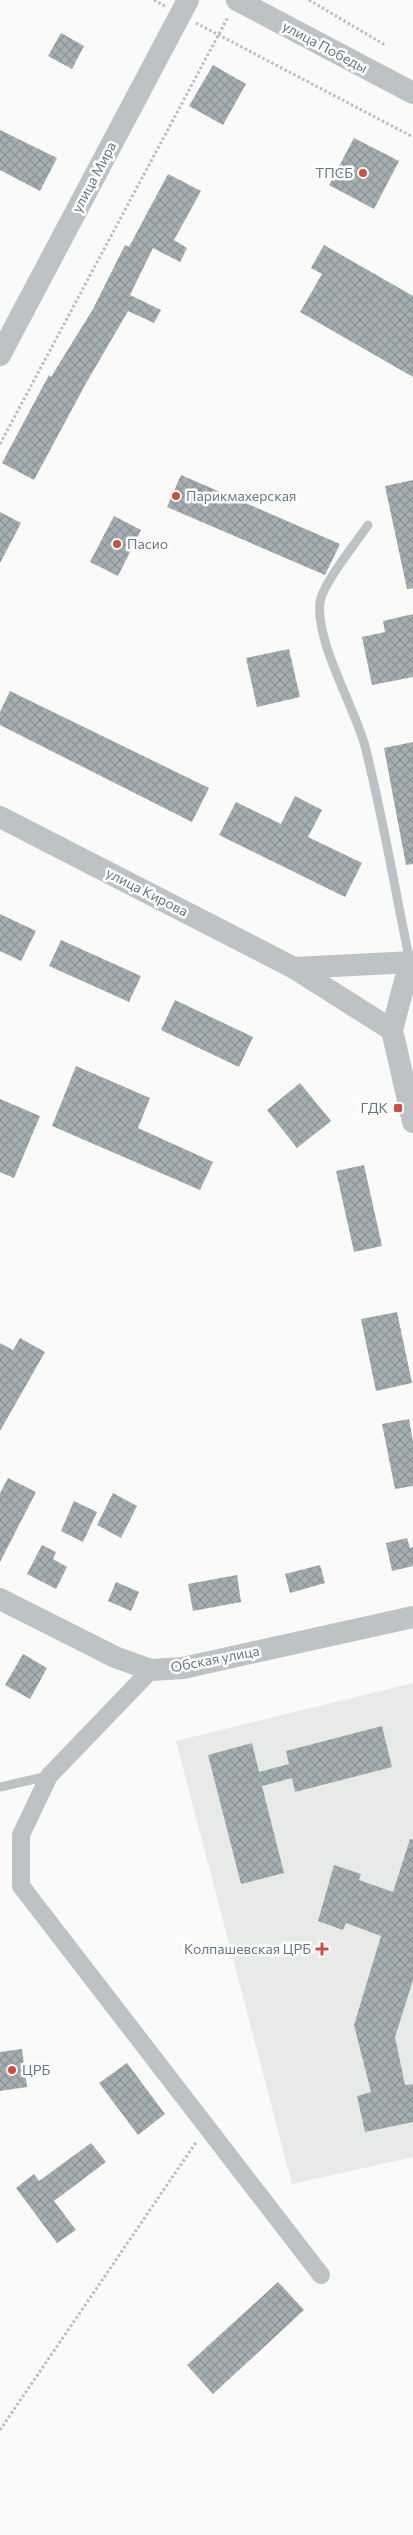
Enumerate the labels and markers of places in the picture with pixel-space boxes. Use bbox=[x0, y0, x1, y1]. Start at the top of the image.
place label: ТПСБ bbox=[315, 164, 353, 181]
marker: ТПСБ bbox=[357, 167, 369, 179]
place label: Парикмахерская bbox=[186, 487, 296, 504]
marker: Парикмахерская bbox=[170, 490, 182, 502]
place label: Пасио bbox=[127, 535, 168, 552]
marker: Пасио bbox=[111, 538, 123, 550]
place label: ГДК bbox=[361, 1099, 388, 1116]
marker: ГДК bbox=[392, 1102, 404, 1114]
place label: Колпашевская ЦРБ bbox=[184, 1940, 311, 1957]
marker: Колпашевская ЦРБ bbox=[315, 1942, 329, 1956]
place label: ЦРБ bbox=[22, 2061, 50, 2078]
marker: ЦРБ bbox=[6, 2064, 18, 2076]

